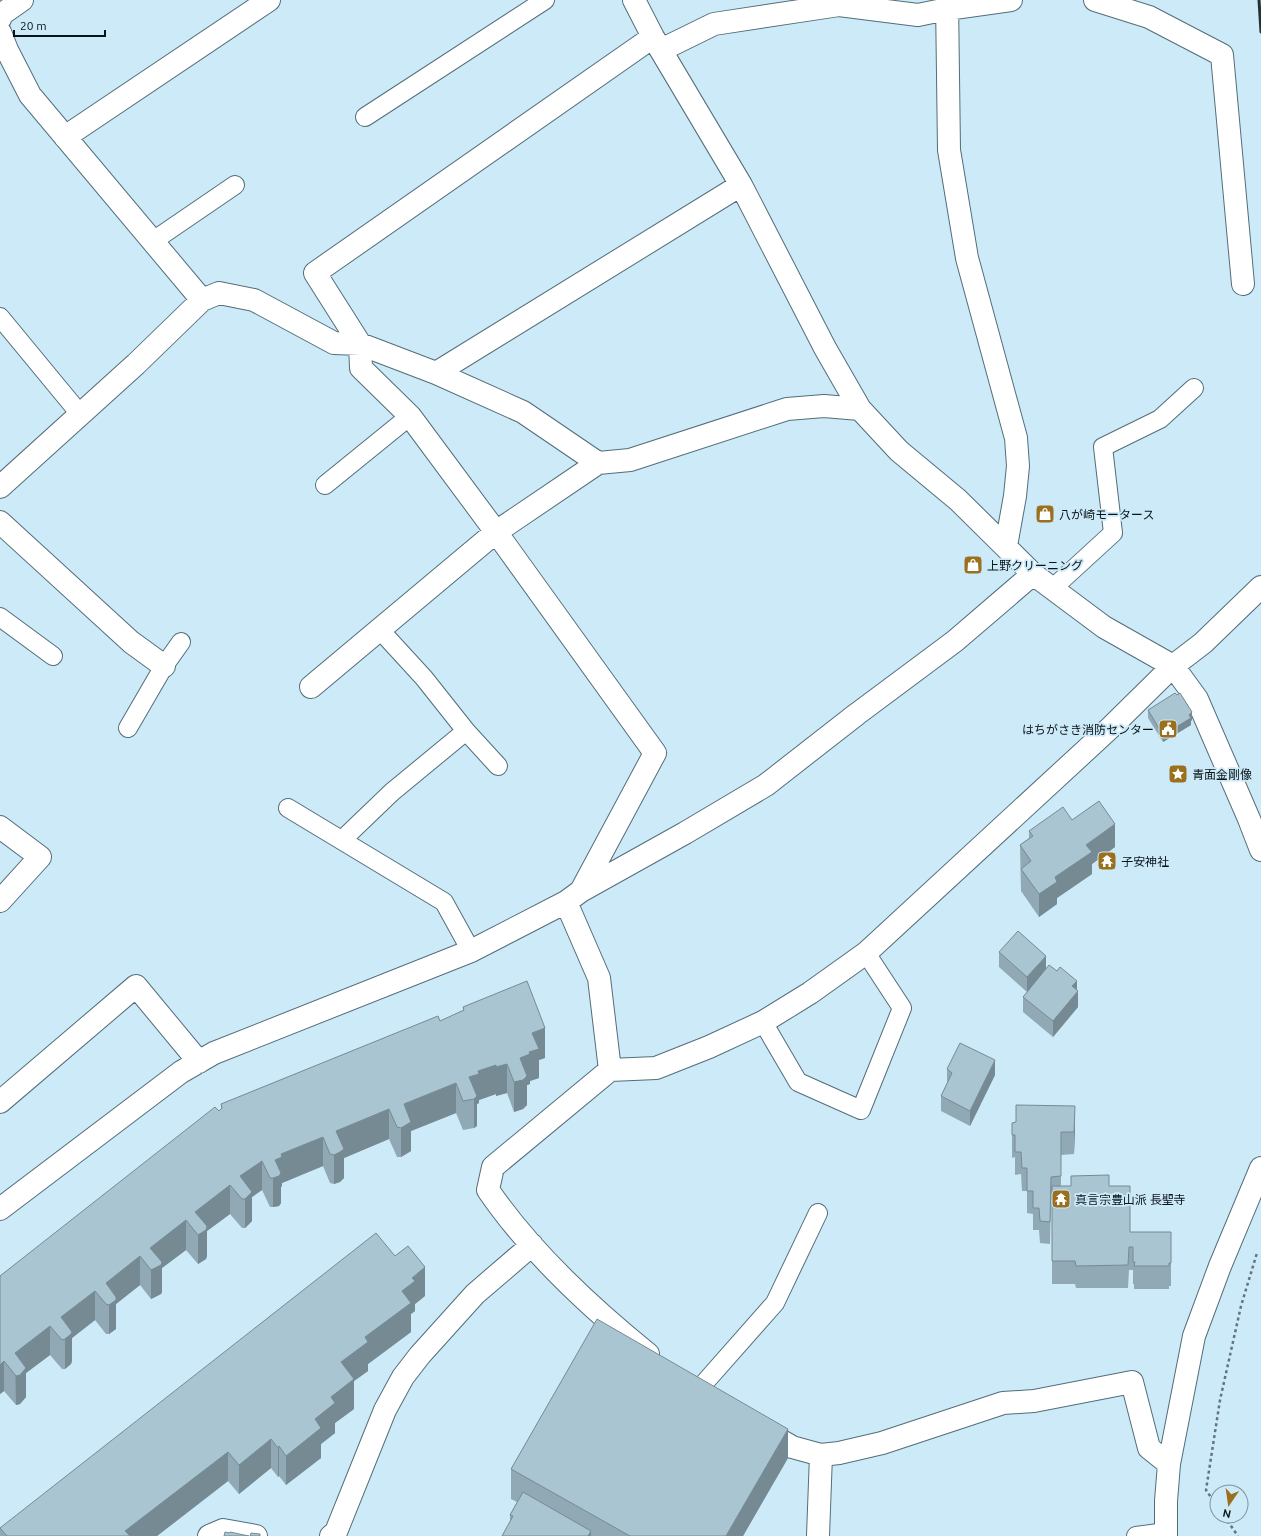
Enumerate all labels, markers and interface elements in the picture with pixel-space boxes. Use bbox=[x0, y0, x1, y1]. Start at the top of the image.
scale bar bbox=[14, 12, 105, 38]
text: 20 m bbox=[20, 19, 47, 32]
shop icon: 八が崎モータース bbox=[1034, 503, 1056, 525]
place label: 八が崎モータース bbox=[1059, 508, 1154, 521]
shop icon: 上野クリーニング bbox=[962, 554, 984, 576]
place label: 上野クリーニング bbox=[987, 559, 1083, 572]
public building icon: はちがさき消防センター bbox=[1157, 718, 1179, 740]
place label: はちがさき消防センター bbox=[1022, 723, 1154, 736]
place icon: 青面金剛像 bbox=[1167, 763, 1189, 785]
place label: 青面金剛像 bbox=[1192, 768, 1252, 781]
temple icon: 子安神社 bbox=[1096, 850, 1118, 872]
place label: 子安神社 bbox=[1121, 855, 1169, 868]
temple icon: 真言宗豊山派 長聖寺 bbox=[1050, 1188, 1072, 1210]
place label: 真言宗豊山派 長聖寺 bbox=[1075, 1193, 1186, 1206]
north arrow bbox=[1209, 1484, 1249, 1524]
text: N bbox=[1221, 1507, 1232, 1521]

